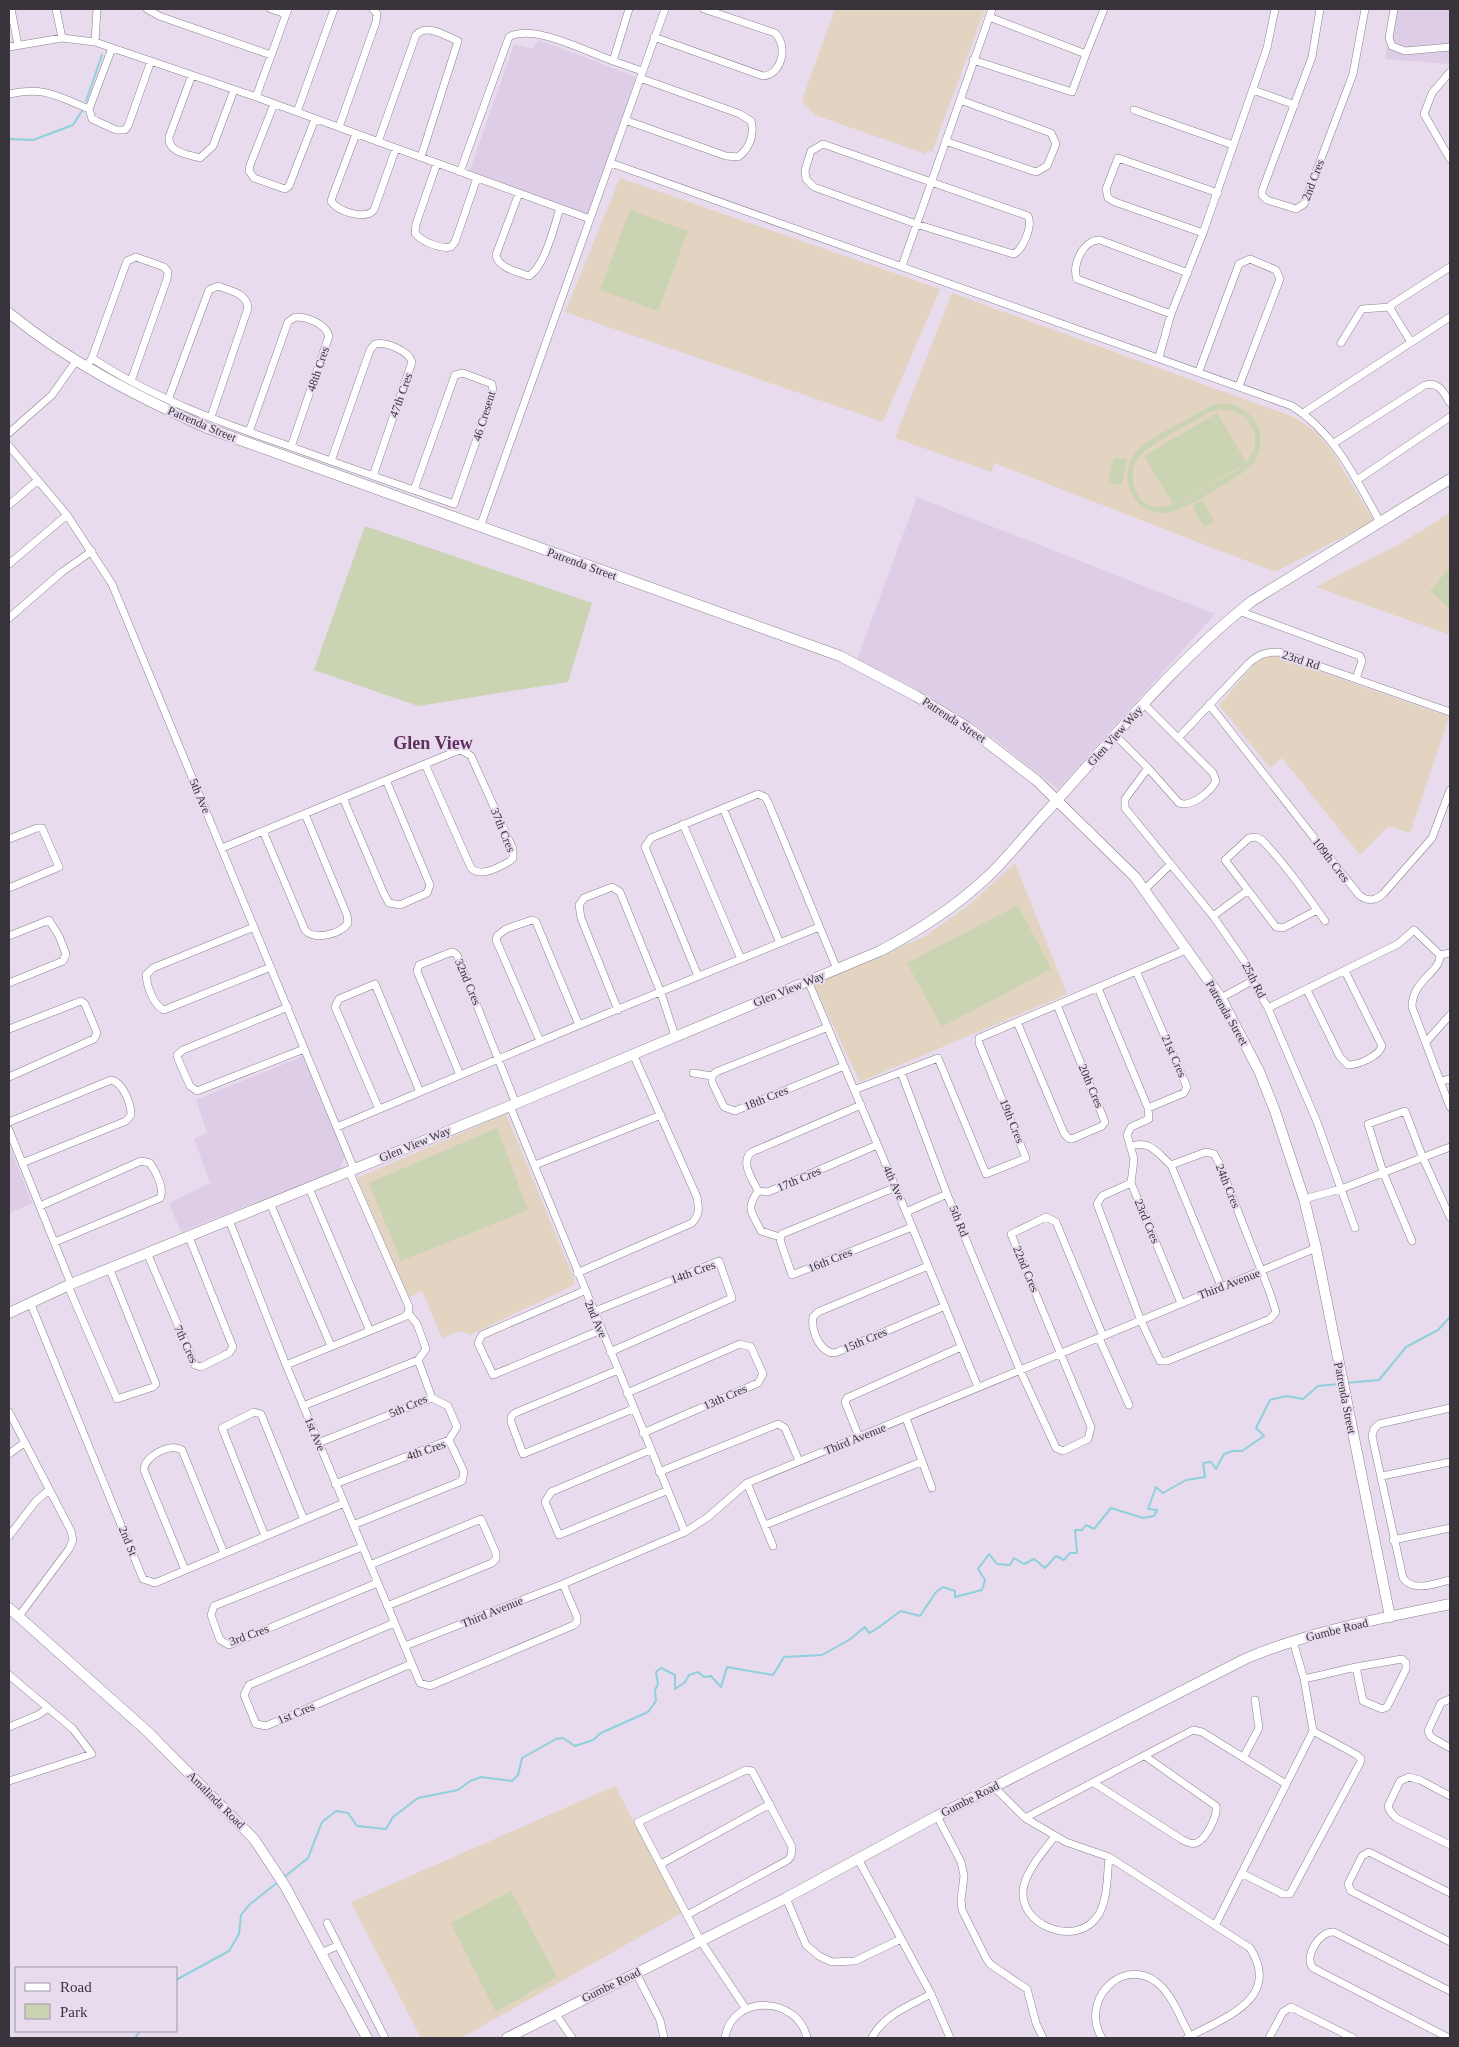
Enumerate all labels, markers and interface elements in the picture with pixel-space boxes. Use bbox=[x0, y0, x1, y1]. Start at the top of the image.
street label: 2nd Cres bbox=[1299, 157, 1327, 203]
street label: 48th Cres bbox=[304, 345, 332, 393]
street label: 47th Cres bbox=[386, 371, 416, 419]
street label: 46 Cresent bbox=[470, 389, 498, 443]
street label: Patrenda Street bbox=[166, 403, 239, 445]
street label: Patrenda Street bbox=[545, 545, 619, 583]
street label: 23rd Rd bbox=[1280, 647, 1322, 673]
street label: Patrenda Street bbox=[920, 694, 989, 746]
street label: Glen View Way bbox=[1084, 703, 1146, 769]
district label: Glen View bbox=[393, 733, 473, 753]
street label: 5th Ave bbox=[186, 776, 214, 816]
street label: 37th Cres bbox=[488, 806, 518, 854]
street label: 109th Cres bbox=[1309, 835, 1353, 885]
street label: 32nd Cres bbox=[452, 957, 484, 1008]
street label: 25th Rd bbox=[1239, 960, 1269, 1000]
street label: Glen View Way bbox=[751, 968, 827, 1010]
street label: Patrenda Street bbox=[1203, 978, 1252, 1049]
street label: 21st Cres bbox=[1158, 1033, 1190, 1080]
street label: 20th Cres bbox=[1076, 1062, 1107, 1110]
street label: 18th Cres bbox=[742, 1083, 790, 1113]
street label: 19th Cres bbox=[997, 1097, 1027, 1145]
street label: Glen View Way bbox=[377, 1123, 453, 1165]
street label: 24th Cres bbox=[1213, 1162, 1243, 1210]
street label: 17th Cres bbox=[775, 1163, 823, 1194]
street label: 4th Ave bbox=[880, 1163, 908, 1203]
street label: 23rd Cres bbox=[1131, 1197, 1163, 1246]
street label: 5th Rd bbox=[946, 1203, 972, 1239]
street label: 22nd Cres bbox=[1010, 1244, 1042, 1295]
street label: 16th Cres bbox=[806, 1245, 854, 1275]
street label: 14th Cres bbox=[669, 1257, 717, 1287]
street label: Third Avenue bbox=[1196, 1266, 1262, 1302]
street label: 2nd Ave bbox=[582, 1298, 610, 1340]
street label: 7th Cres bbox=[171, 1323, 201, 1366]
street label: 15th Cres bbox=[841, 1324, 889, 1355]
street label: Patrenda Street bbox=[1331, 1361, 1359, 1436]
street label: 13th Cres bbox=[701, 1381, 749, 1413]
street label: 5th Cres bbox=[387, 1391, 430, 1421]
street label: 1st Ave bbox=[302, 1415, 328, 1453]
street label: Third Avenue bbox=[822, 1420, 888, 1458]
street label: 4th Cres bbox=[405, 1437, 448, 1463]
street label: 2nd St bbox=[116, 1524, 141, 1559]
street label: Third Avenue bbox=[459, 1593, 525, 1631]
street label: Gumbe Road bbox=[1304, 1616, 1370, 1644]
street label: 3rd Cres bbox=[227, 1621, 271, 1649]
street label: 1st Cres bbox=[275, 1699, 317, 1727]
street label: Amalinda Road bbox=[184, 1768, 248, 1832]
street label: Gumbe Road bbox=[938, 1778, 1002, 1820]
street label: Gumbe Road bbox=[579, 1965, 643, 2005]
legend bbox=[15, 1967, 178, 2032]
text: Road bbox=[60, 1979, 92, 1995]
text: Park bbox=[60, 2004, 88, 2020]

